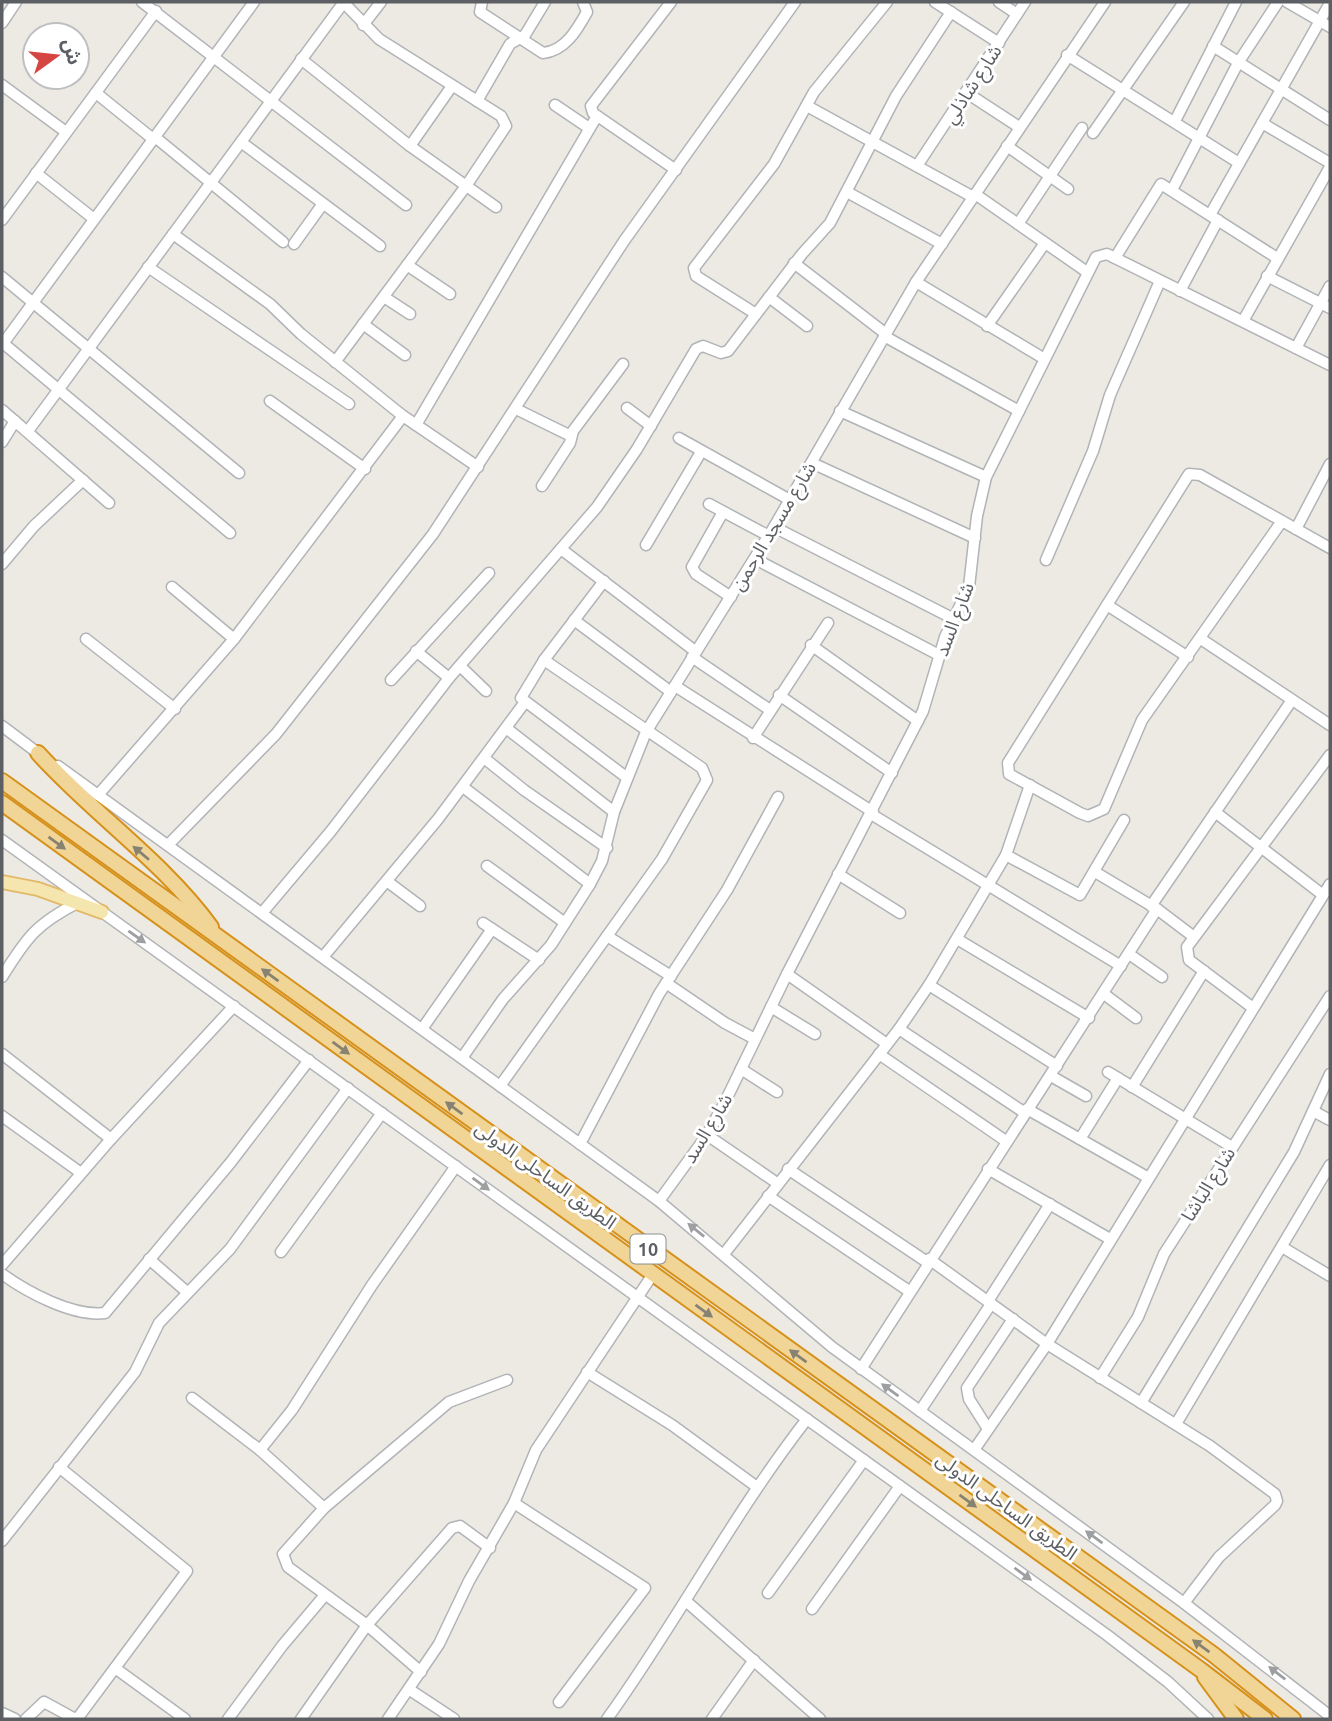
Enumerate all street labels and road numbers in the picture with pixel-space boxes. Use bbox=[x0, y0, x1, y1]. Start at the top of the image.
street label: شارع شاذلي bbox=[938, 40, 1009, 130]
street label: شارع مسجد الرحمن bbox=[726, 458, 823, 596]
street label: شارع السد bbox=[930, 579, 981, 660]
street label: شارع السد bbox=[678, 1089, 739, 1168]
street label: الطريق الساحلى الدولى bbox=[471, 1117, 621, 1234]
street label: شارع الباشا bbox=[1177, 1143, 1242, 1227]
road number: 10 bbox=[630, 1234, 666, 1264]
street label: الطريق الساحلى الدولى bbox=[932, 1448, 1082, 1565]

